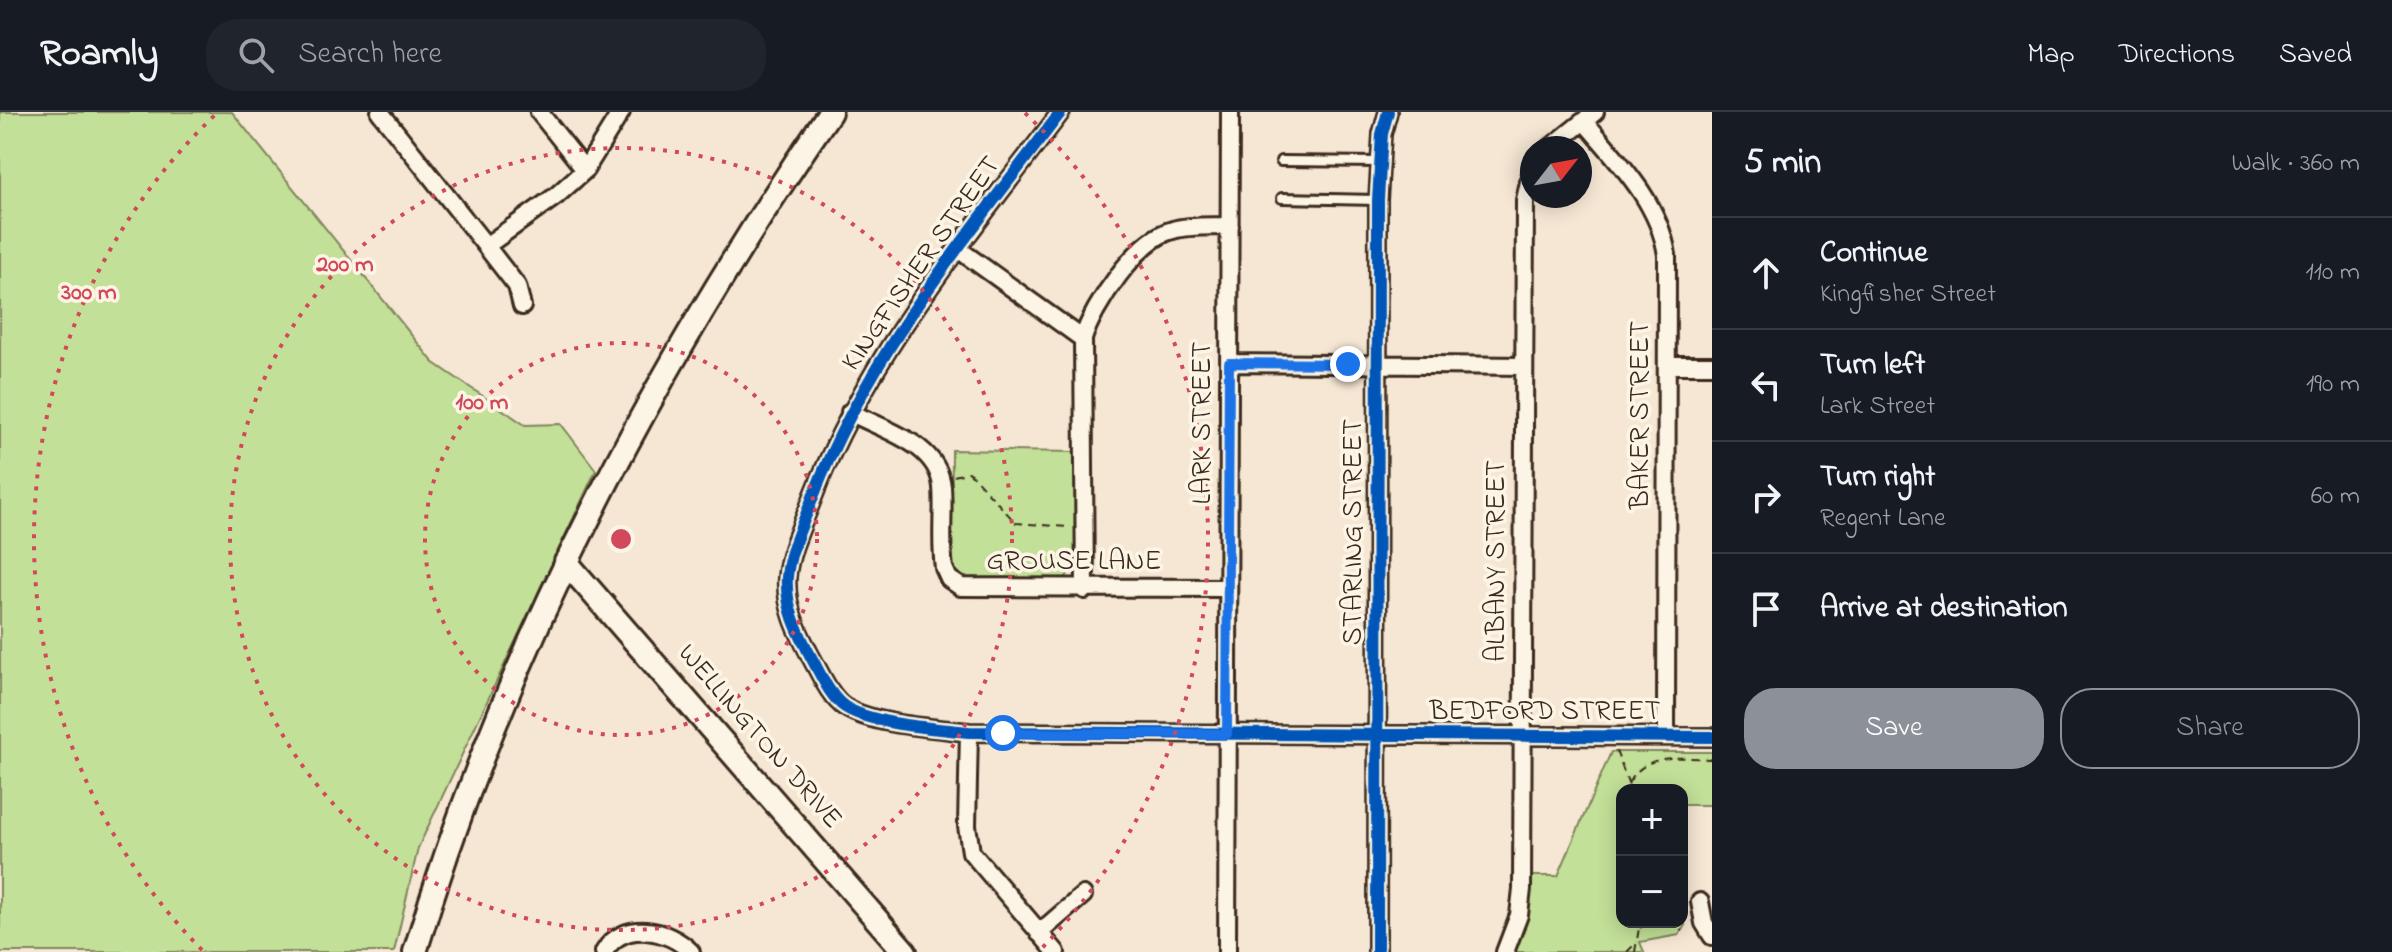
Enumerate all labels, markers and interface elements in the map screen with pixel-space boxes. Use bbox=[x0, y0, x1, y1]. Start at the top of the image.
search box bbox=[206, 19, 766, 91]
text: Roamly bbox=[40, 27, 158, 83]
icon: search bbox=[234, 33, 278, 77]
text: Search here bbox=[298, 33, 442, 77]
text: Map bbox=[2027, 35, 2075, 76]
text: Directions bbox=[2119, 35, 2235, 76]
text: Saved bbox=[2279, 35, 2352, 76]
north arrow bbox=[1520, 136, 1592, 208]
text: 5 min bbox=[1744, 139, 1821, 189]
text: Walk · 360 m bbox=[2231, 145, 2360, 183]
street label: KINGFISHER STREET bbox=[832, 148, 1012, 380]
text: Continue bbox=[1820, 232, 1928, 276]
text: 200 m bbox=[315, 248, 374, 283]
icon: ahead bbox=[1744, 251, 1788, 295]
text: 110 m bbox=[2306, 254, 2360, 292]
text: 300 m bbox=[60, 276, 117, 311]
text: Kingfisher Street bbox=[1820, 276, 1996, 314]
street label: BAKER STREET bbox=[1621, 321, 1662, 510]
street label: LARK STREET bbox=[1183, 341, 1224, 505]
text: Turn left bbox=[1820, 344, 1925, 388]
route end bbox=[1330, 346, 1366, 382]
icon: left bbox=[1744, 363, 1788, 407]
text: 190 m bbox=[2306, 366, 2360, 404]
text: 100 m bbox=[456, 386, 509, 421]
text: Lark Street bbox=[1820, 388, 1935, 426]
street label: STARLING STREET bbox=[1334, 419, 1375, 645]
text: Turn right bbox=[1820, 456, 1935, 500]
street label: ALBANY STREET bbox=[1477, 460, 1518, 662]
icon: right bbox=[1744, 475, 1788, 519]
text: 60 m bbox=[2311, 478, 2360, 516]
text: Regent Lane bbox=[1820, 500, 1946, 538]
centre of rings bbox=[607, 525, 635, 553]
street label: GROUSE LANE bbox=[987, 542, 1161, 583]
icon: arrive bbox=[1744, 587, 1788, 631]
text: Arrive at destination bbox=[1820, 587, 2068, 631]
street label: WELLINGTON DRIVE bbox=[667, 635, 851, 839]
button: Save bbox=[1744, 688, 2044, 769]
button: Share bbox=[2060, 688, 2360, 769]
street label: BEDFORD STREET bbox=[1429, 692, 1660, 733]
route start bbox=[985, 715, 1021, 751]
map controls bbox=[1616, 784, 1688, 928]
button: + bbox=[1616, 784, 1688, 856]
button: − bbox=[1616, 856, 1688, 928]

